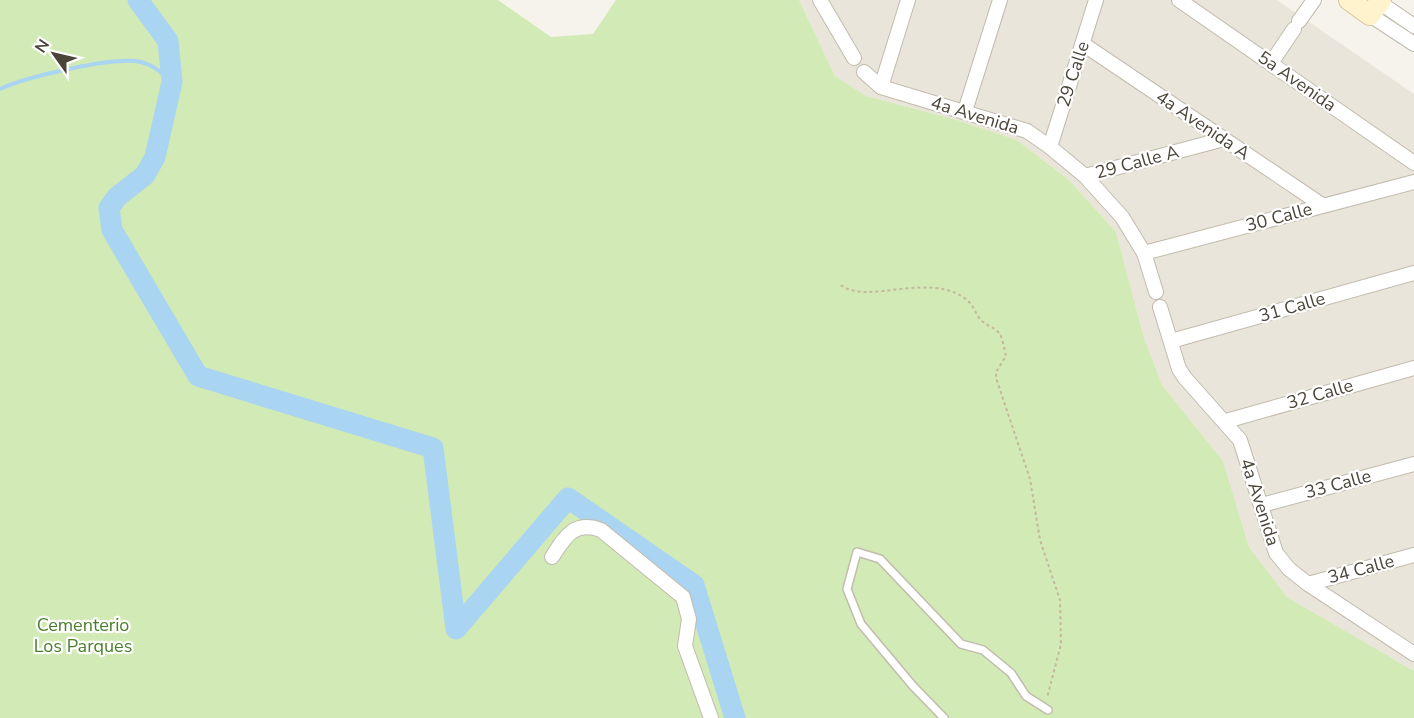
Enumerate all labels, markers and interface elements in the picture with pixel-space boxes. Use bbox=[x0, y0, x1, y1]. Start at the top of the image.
north arrow bbox=[24, 24, 84, 84]
text: N bbox=[30, 35, 55, 57]
street label: 29 Calle bbox=[1051, 38, 1095, 110]
street label: 5a Avenida bbox=[1253, 45, 1341, 117]
street label: 4a Avenida A bbox=[1151, 85, 1255, 165]
street label: 4a Avenida bbox=[928, 90, 1022, 140]
street label: 29 Calle A bbox=[1093, 139, 1181, 185]
street label: 30 Calle bbox=[1243, 197, 1315, 237]
street label: 31 Calle bbox=[1256, 286, 1328, 328]
street label: 32 Calle bbox=[1284, 373, 1356, 415]
street label: 4a Avenida bbox=[1235, 455, 1285, 549]
street label: 33 Calle bbox=[1302, 464, 1374, 504]
street label: 34 Calle bbox=[1325, 549, 1397, 589]
park label: Cementerio Los Parques bbox=[34, 613, 132, 658]

